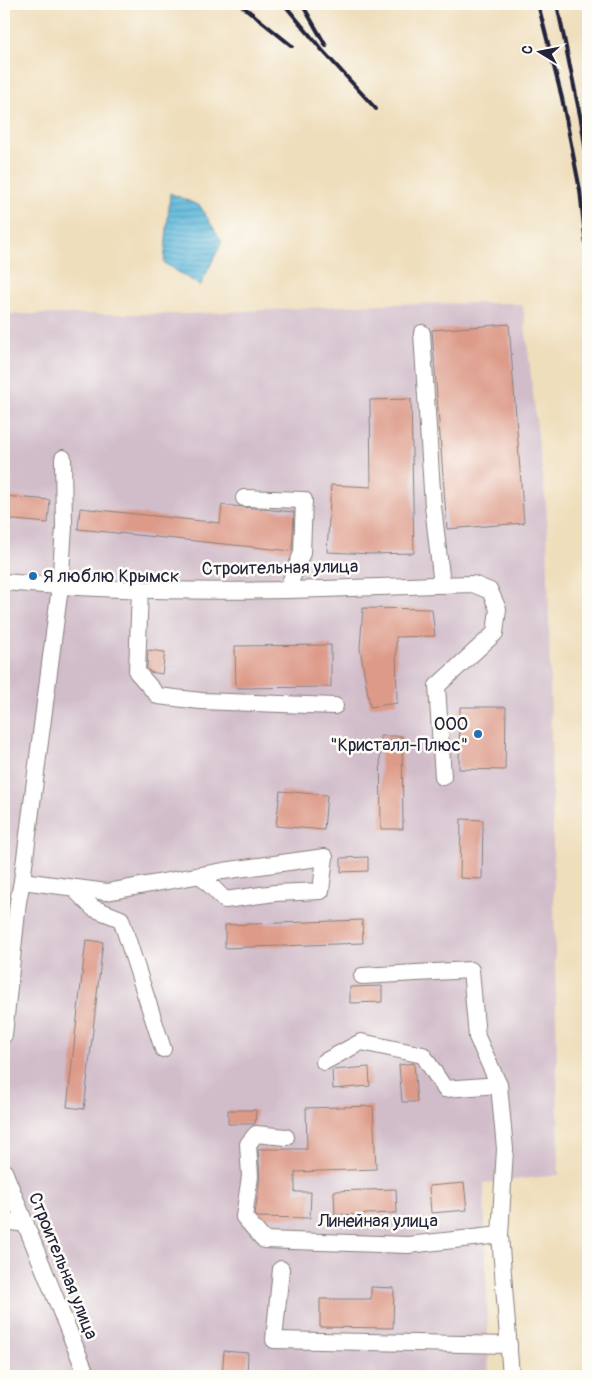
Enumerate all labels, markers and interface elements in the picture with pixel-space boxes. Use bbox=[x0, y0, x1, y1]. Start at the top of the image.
north arrow bbox=[514, 28, 564, 78]
text: С bbox=[519, 44, 537, 56]
street label: Строительная улица bbox=[202, 555, 358, 581]
place label: Я люблю Крымск bbox=[43, 565, 179, 588]
marker: Я люблю Крымск bbox=[27, 570, 39, 582]
place label: ООО "Кристалл-Плюс" bbox=[330, 713, 468, 757]
marker: ООО "Кристалл-Плюс" bbox=[472, 728, 484, 740]
street label: Строительная улица bbox=[23, 1189, 103, 1343]
street label: Линейная улица bbox=[317, 1210, 438, 1233]

